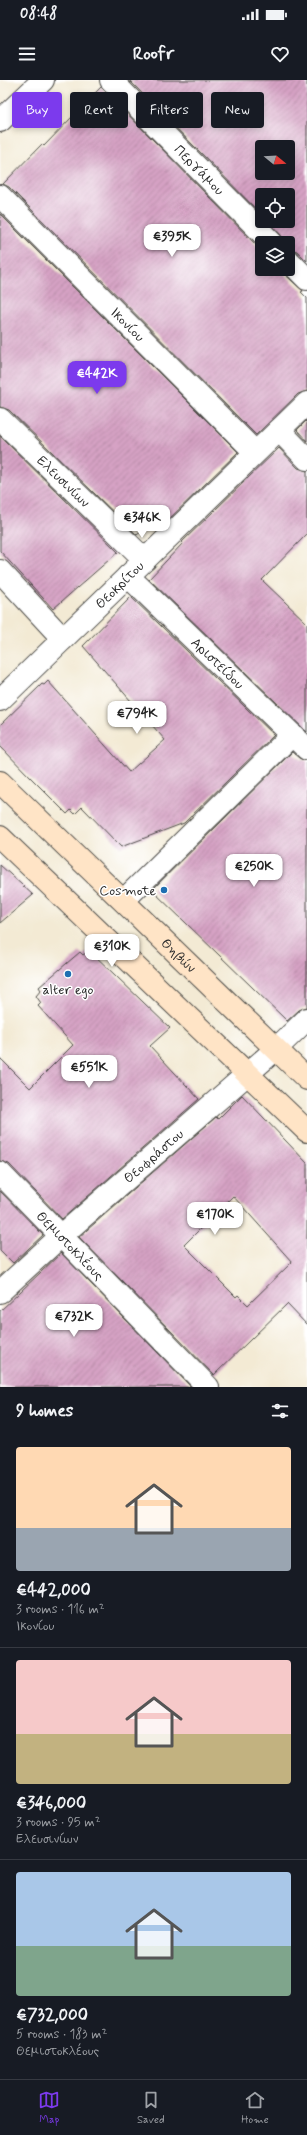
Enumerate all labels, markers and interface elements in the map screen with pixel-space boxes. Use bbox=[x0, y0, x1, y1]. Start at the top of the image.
text: 08:48 bbox=[20, 4, 58, 24]
text: Roofr bbox=[133, 42, 174, 66]
icon: menu bbox=[16, 43, 38, 65]
icon: heart bbox=[269, 43, 291, 65]
chip: Buy bbox=[12, 92, 62, 128]
chip: Rent bbox=[70, 92, 128, 128]
chip: Filters bbox=[136, 92, 203, 128]
chip: New bbox=[211, 92, 264, 128]
north arrow bbox=[255, 140, 295, 180]
map controls bbox=[255, 140, 295, 276]
street label: Περγάμου bbox=[170, 141, 228, 199]
button: locate bbox=[255, 188, 295, 228]
pin: €395K bbox=[144, 224, 200, 258]
text: €395K bbox=[153, 228, 191, 245]
button: layers bbox=[255, 236, 295, 276]
street label: Ικονίου bbox=[106, 304, 148, 346]
pin: €442K bbox=[69, 361, 125, 395]
text: €442K bbox=[77, 365, 117, 382]
street label: Ελευσινίων bbox=[33, 452, 93, 512]
pin: €346K bbox=[114, 505, 170, 539]
text: €346K bbox=[123, 509, 161, 526]
street label: Θεοκρίτου bbox=[92, 557, 148, 613]
street label: Αριστείδου bbox=[187, 634, 248, 693]
pin: €794K bbox=[109, 701, 165, 735]
text: €794K bbox=[116, 705, 158, 722]
pin: €250K bbox=[226, 854, 282, 888]
text: €250K bbox=[235, 858, 273, 875]
place label: Cosmote bbox=[99, 882, 156, 900]
marker: Cosmote bbox=[159, 885, 169, 895]
pin: €310K bbox=[84, 934, 140, 968]
street label: Θηβών bbox=[157, 935, 200, 977]
text: €310K bbox=[94, 938, 131, 955]
marker: alter ego bbox=[63, 969, 73, 979]
place label: alter ego bbox=[42, 981, 94, 999]
pin: €551K bbox=[61, 1055, 117, 1089]
text: €551K bbox=[70, 1059, 108, 1076]
street label: Θεοφράστου bbox=[120, 1125, 188, 1188]
pin: €170K bbox=[187, 1202, 243, 1236]
text: €170K bbox=[196, 1206, 234, 1223]
street label: Θεμιστοκλέους bbox=[32, 1208, 107, 1285]
pin: €732K bbox=[46, 1304, 102, 1338]
text: €732K bbox=[55, 1308, 93, 1325]
text: 9 homes bbox=[16, 1400, 73, 1422]
icon: filters bbox=[269, 1400, 291, 1422]
icon: home bbox=[118, 1473, 190, 1545]
text: €442,000 bbox=[16, 1579, 91, 1601]
text: 3 rooms · 116 m² bbox=[16, 1601, 105, 1618]
text: Ικονίου bbox=[16, 1618, 54, 1635]
icon: home bbox=[118, 1686, 190, 1758]
text: €346,000 bbox=[16, 1792, 86, 1814]
text: 3 rooms · 95 m² bbox=[16, 1814, 100, 1831]
text: Ελευσινίων bbox=[16, 1831, 78, 1848]
icon: home bbox=[118, 1898, 190, 1970]
text: €732,000 bbox=[16, 2004, 88, 2026]
text: 5 rooms · 183 m² bbox=[16, 2026, 107, 2043]
text: Θεμιστοκλέους bbox=[16, 2043, 99, 2060]
tab: Map bbox=[38, 2089, 60, 2127]
tab: Saved bbox=[137, 2089, 165, 2127]
tab: Home bbox=[241, 2089, 269, 2127]

